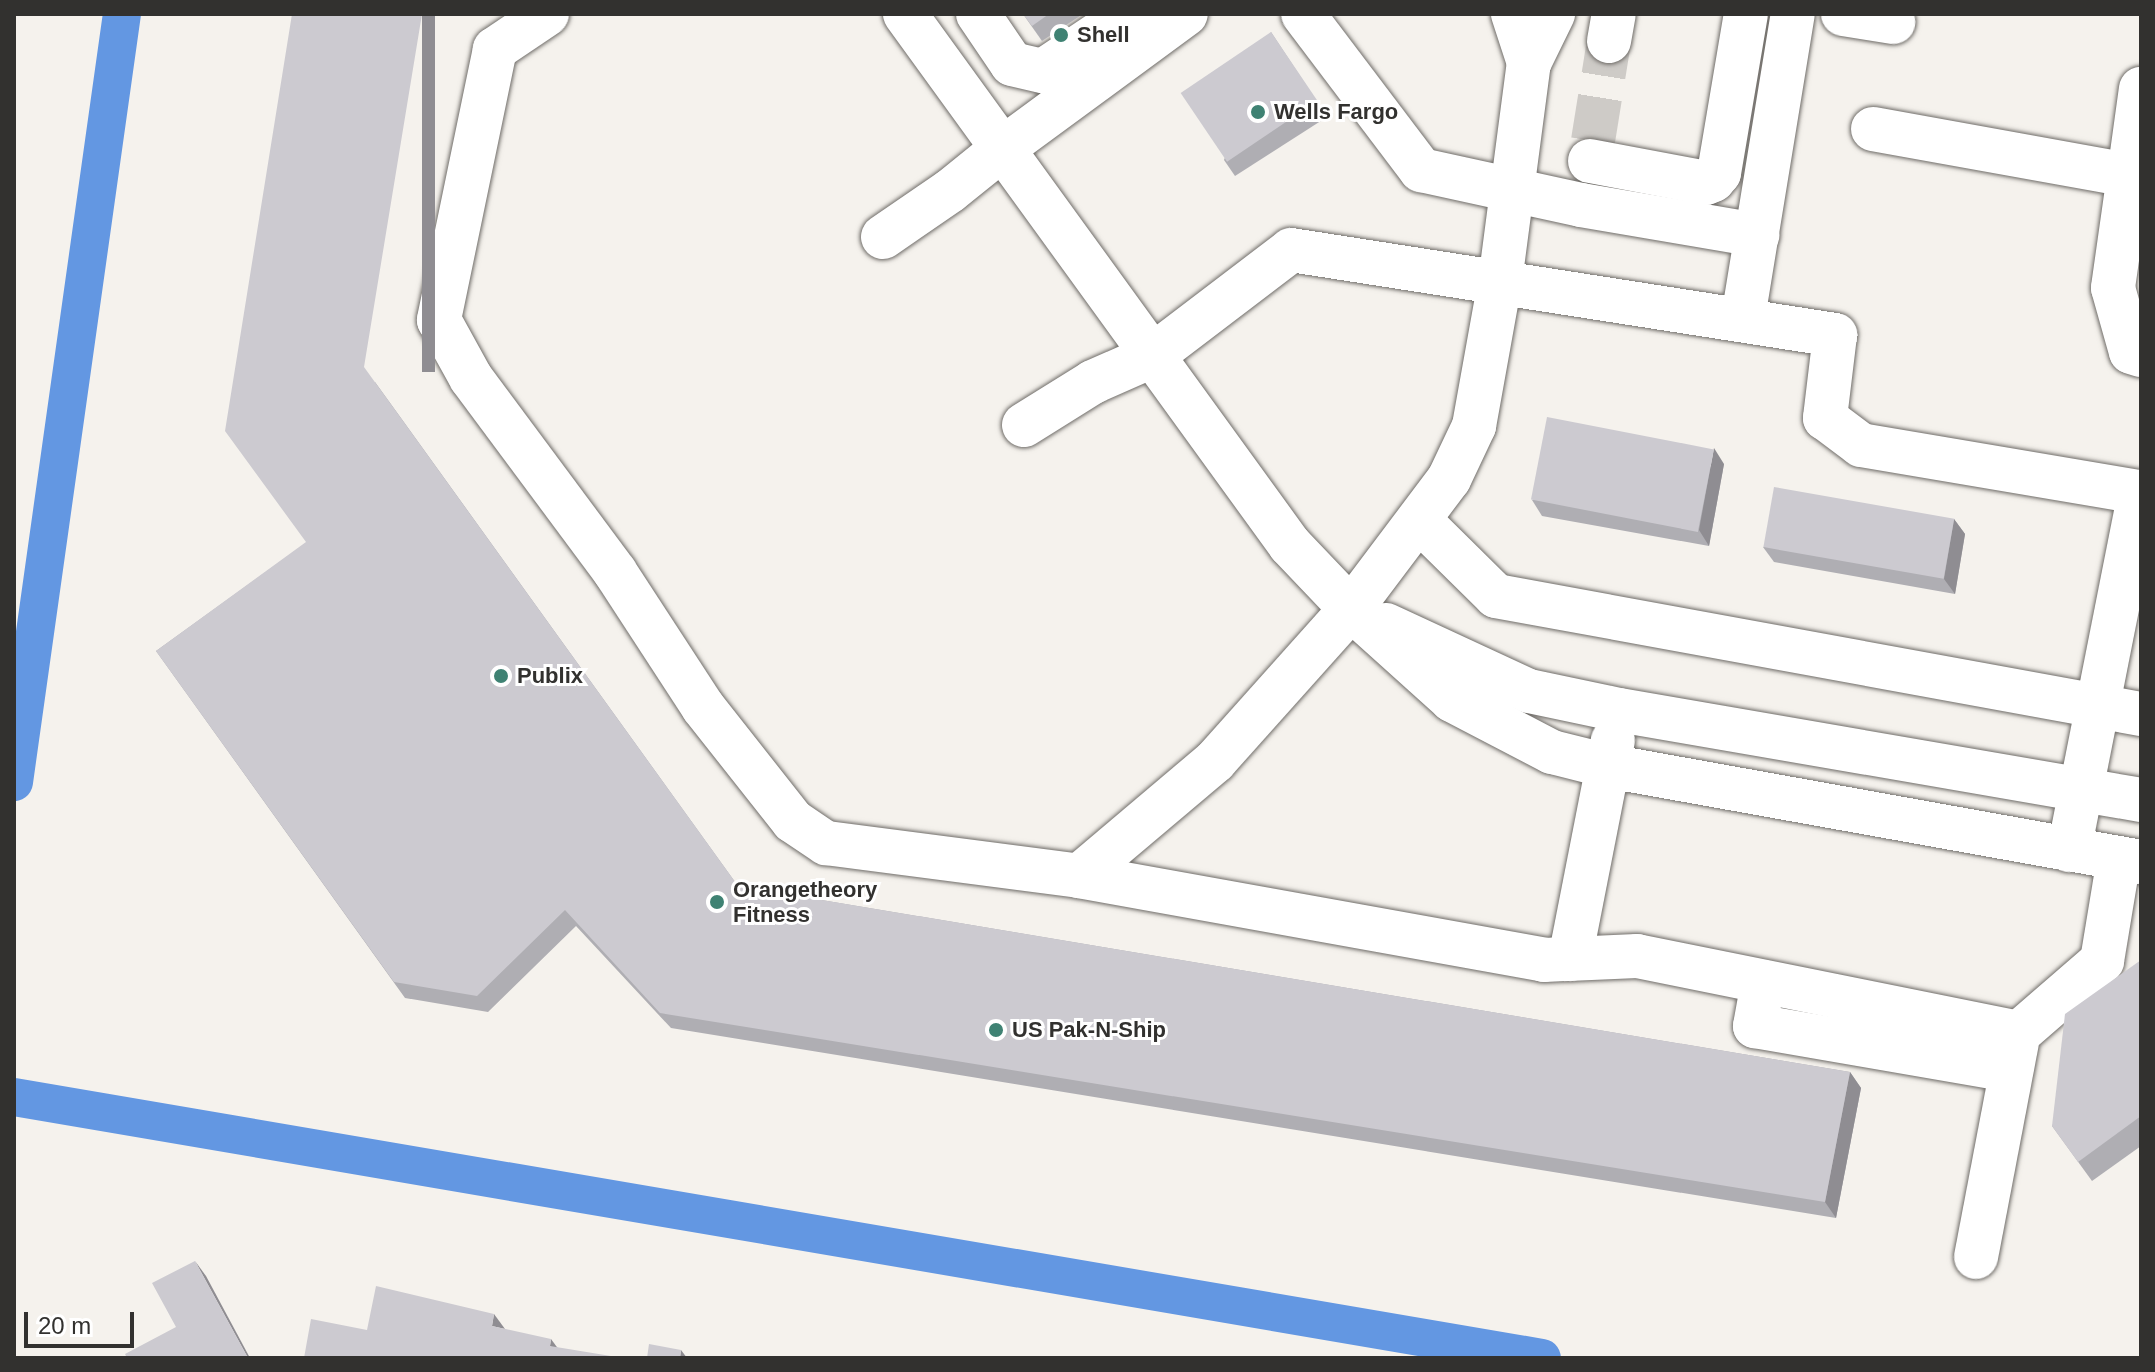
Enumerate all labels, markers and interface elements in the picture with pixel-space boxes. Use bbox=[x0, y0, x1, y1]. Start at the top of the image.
place label: Shell bbox=[1077, 22, 1130, 48]
marker: Shell bbox=[1052, 26, 1070, 44]
place label: Wells Fargo bbox=[1274, 99, 1398, 125]
marker: Wells Fargo bbox=[1249, 103, 1267, 121]
place label: Publix bbox=[517, 663, 583, 689]
marker: Publix bbox=[492, 667, 510, 685]
place label: Orangetheory Fitness bbox=[733, 876, 877, 928]
marker: Orangetheory Fitness bbox=[708, 893, 726, 911]
place label: US Pak-N-Ship bbox=[1012, 1017, 1166, 1043]
marker: US Pak-N-Ship bbox=[987, 1021, 1005, 1039]
scale bar bbox=[28, 1296, 138, 1346]
text: 20 m bbox=[38, 1312, 91, 1339]

